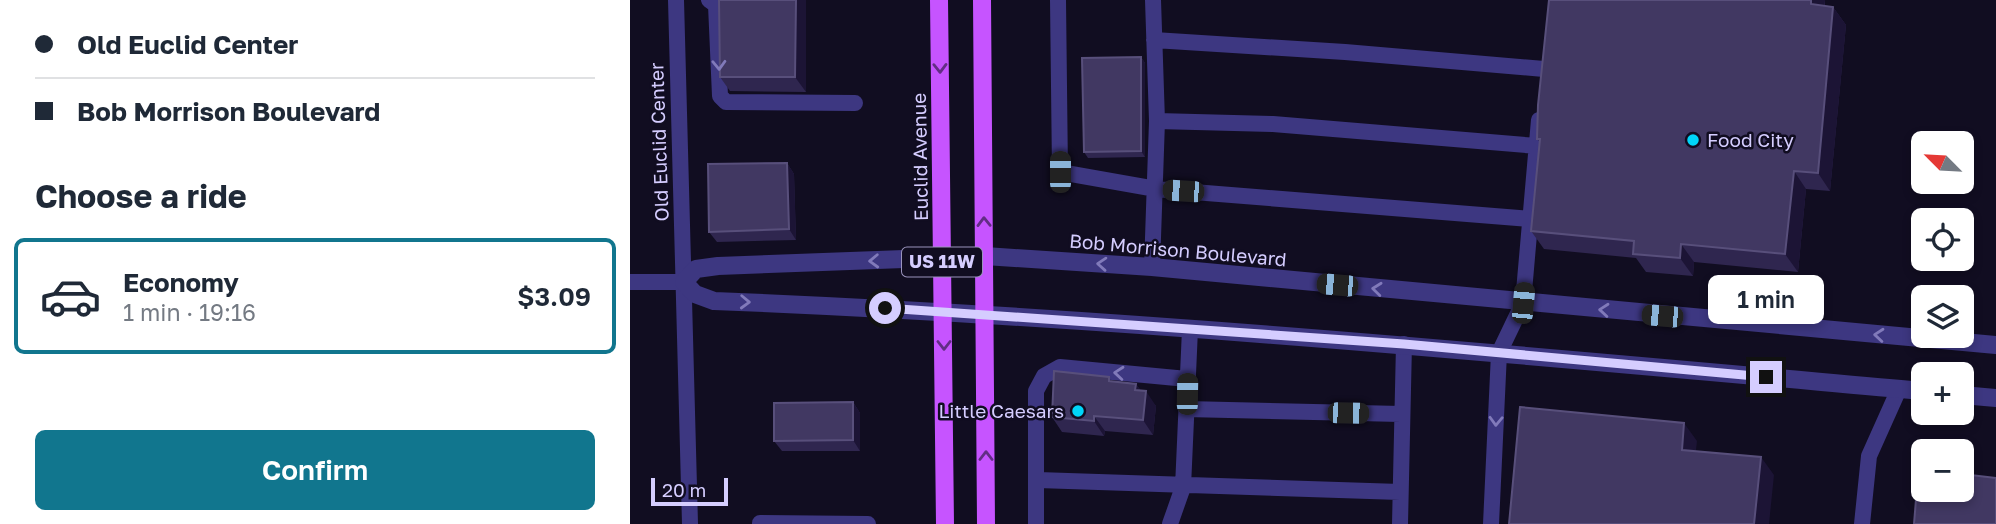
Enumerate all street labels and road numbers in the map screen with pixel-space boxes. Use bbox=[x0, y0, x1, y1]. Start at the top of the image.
street label: Old Euclid Center bbox=[644, 62, 673, 222]
street label: Euclid Avenue bbox=[907, 93, 932, 221]
street label: Bob Morrison Boulevard bbox=[1068, 229, 1288, 270]
road number: US 11W bbox=[902, 248, 982, 276]

